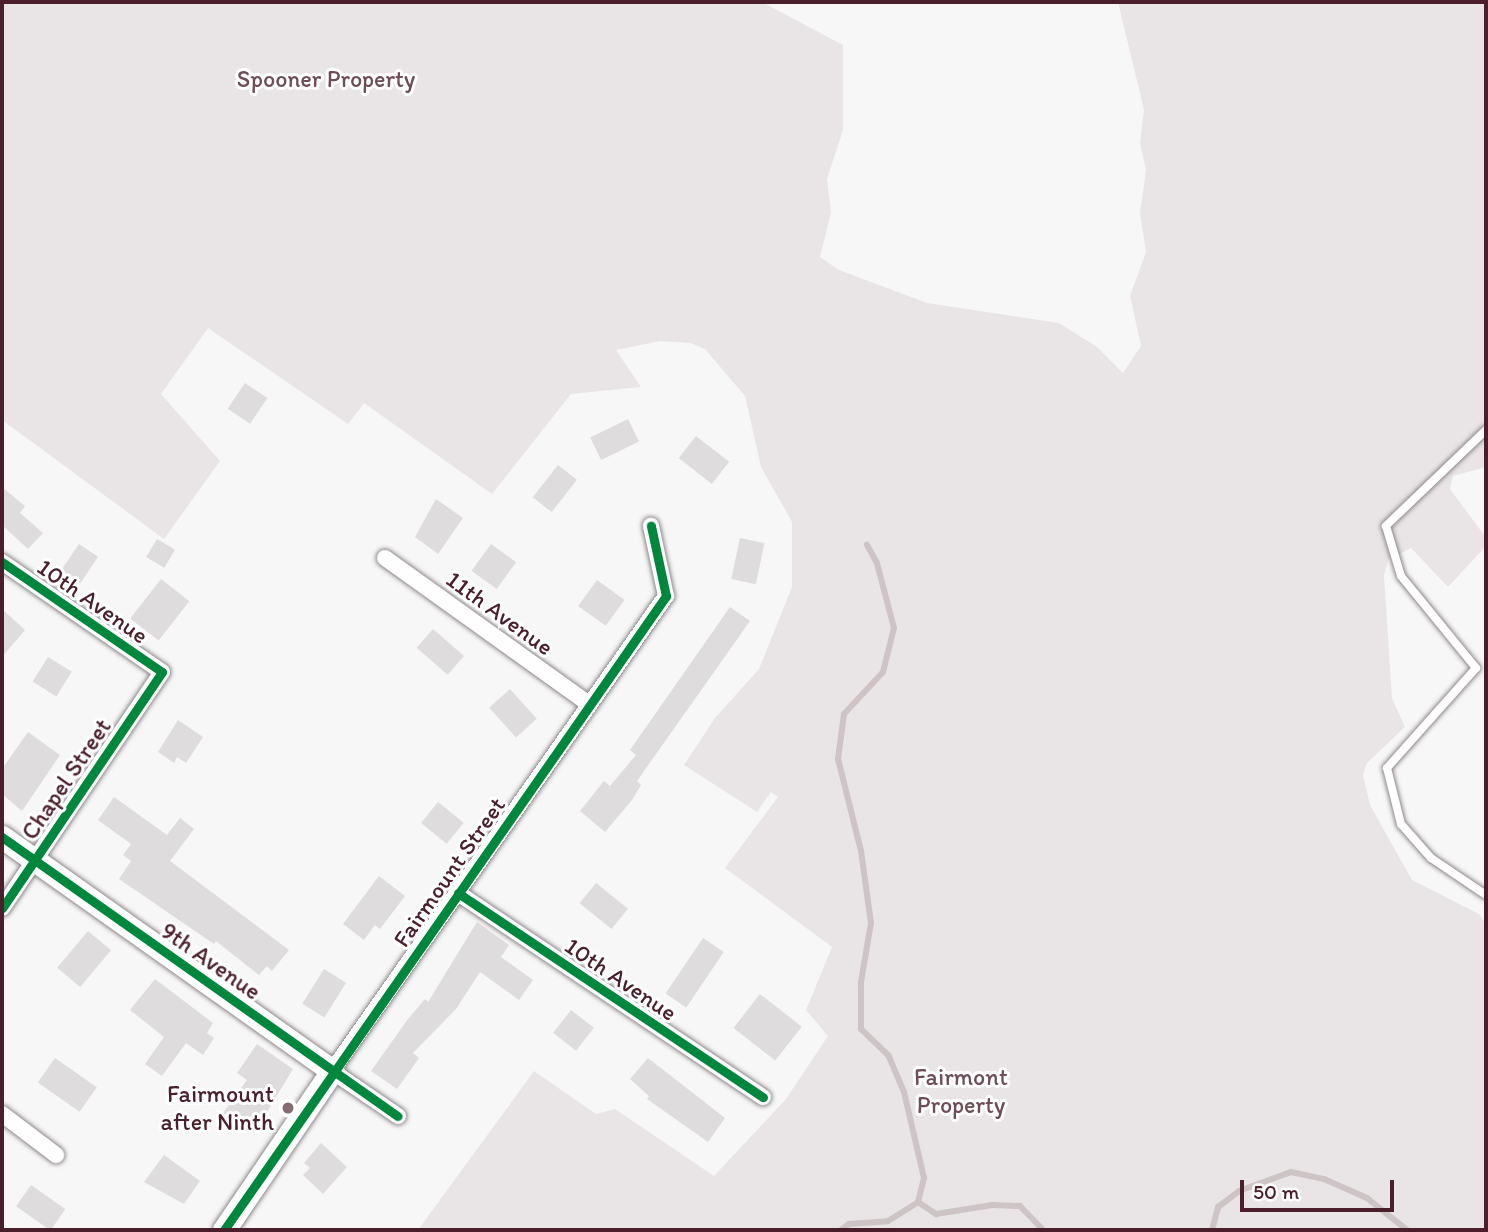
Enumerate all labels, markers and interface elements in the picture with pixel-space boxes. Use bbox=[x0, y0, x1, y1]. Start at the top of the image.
park label: Spooner Property bbox=[237, 65, 415, 93]
street label: 10th Avenue bbox=[32, 553, 154, 649]
street label: 11th Avenue bbox=[441, 565, 559, 661]
street label: Chapel Street bbox=[15, 713, 117, 845]
street label: Fairmount Street bbox=[387, 792, 511, 952]
street label: 9th Avenue bbox=[156, 916, 266, 1006]
street label: 10th Avenue bbox=[560, 931, 682, 1027]
park label: Fairmont Property bbox=[914, 1063, 1008, 1119]
place label: Fairmount after Ninth bbox=[160, 1080, 274, 1136]
marker: Fairmount after Ninth bbox=[280, 1100, 296, 1116]
scale bar bbox=[1243, 1166, 1397, 1210]
text: 50 m bbox=[1253, 1179, 1299, 1204]

